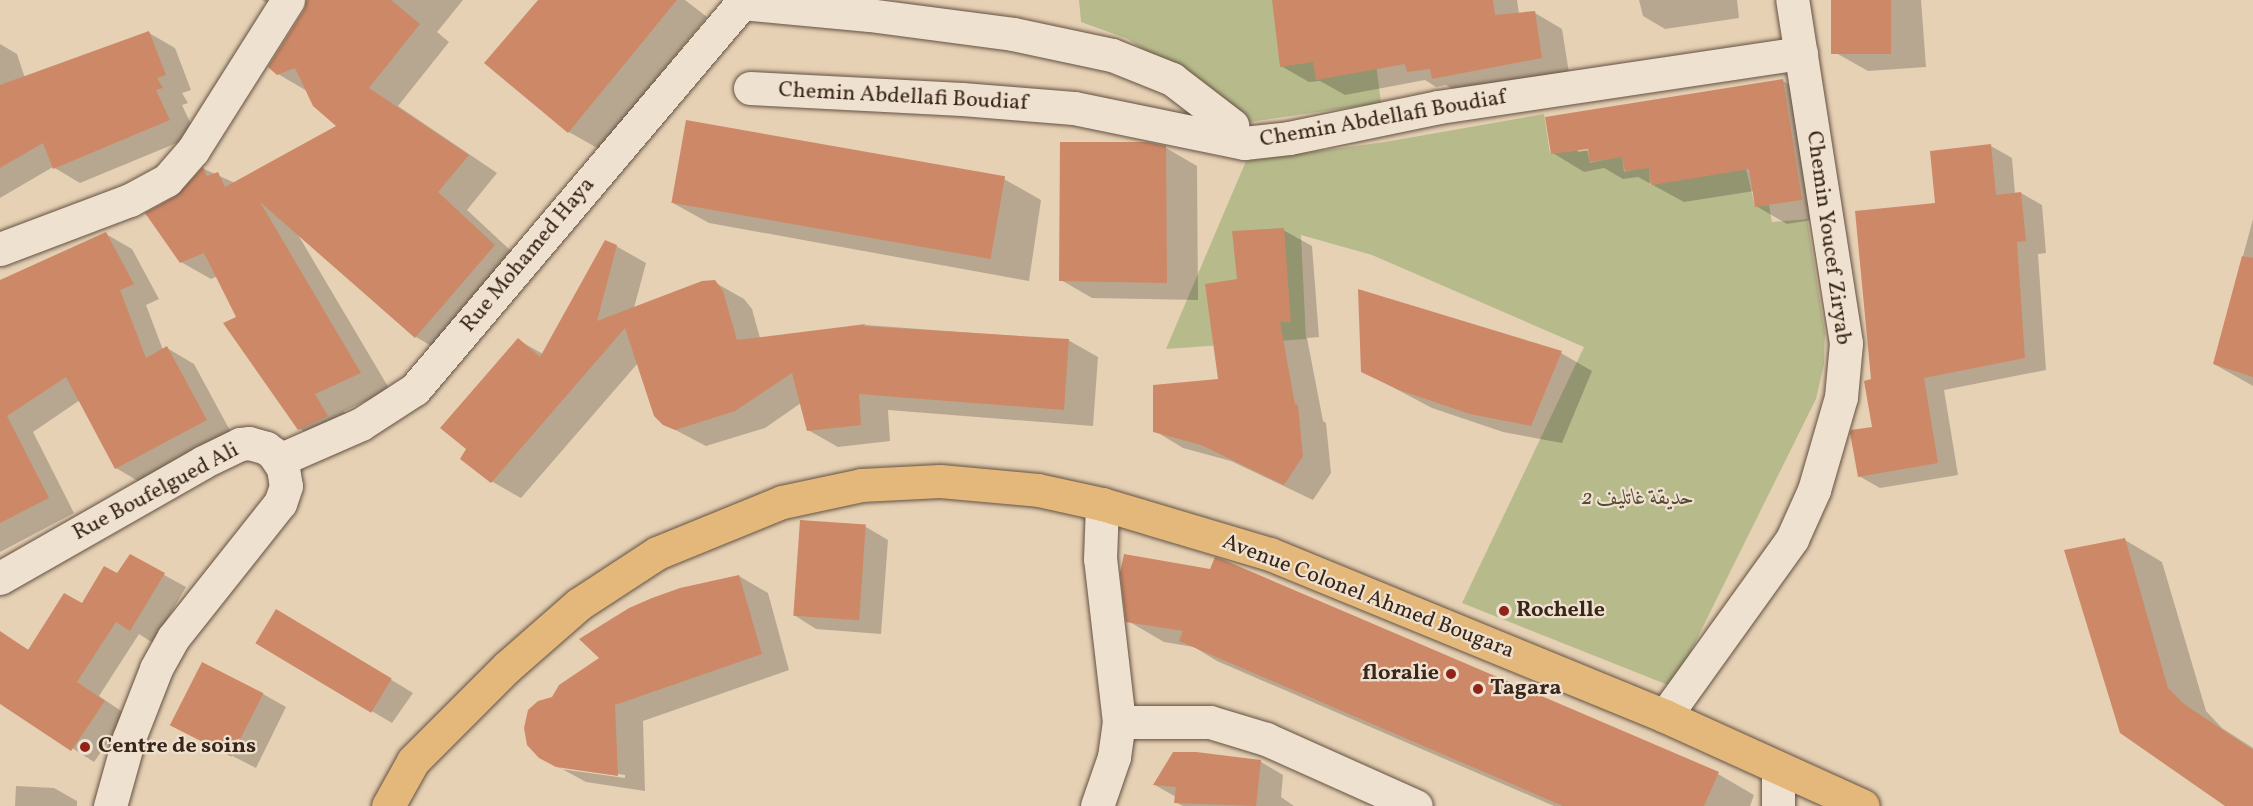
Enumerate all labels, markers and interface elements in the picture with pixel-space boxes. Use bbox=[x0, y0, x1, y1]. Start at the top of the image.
street label: Chemin Abdellafi Boudiaf bbox=[778, 77, 1028, 117]
street label: Chemin Abdellafi Boudiaf bbox=[1258, 84, 1508, 154]
street label: Chemin Youcef Ziryab bbox=[1800, 130, 1856, 346]
street label: Rue Mohamed Haya bbox=[455, 172, 601, 338]
street label: Rue Boufelgued Ali bbox=[68, 437, 244, 547]
park label: حديقة غاتليف 2 bbox=[1582, 486, 1694, 512]
street label: Avenue Colonel Ahmed Bougara bbox=[1218, 529, 1518, 665]
place label: Rochelle bbox=[1516, 598, 1605, 624]
marker: Rochelle bbox=[1497, 604, 1511, 618]
place label: floralie bbox=[1362, 661, 1439, 687]
marker: floralie bbox=[1444, 667, 1458, 681]
place label: Tagara bbox=[1490, 676, 1561, 702]
marker: Tagara bbox=[1471, 682, 1485, 696]
place label: Centre de soins bbox=[98, 734, 256, 760]
marker: Centre de soins bbox=[76, 738, 94, 756]

